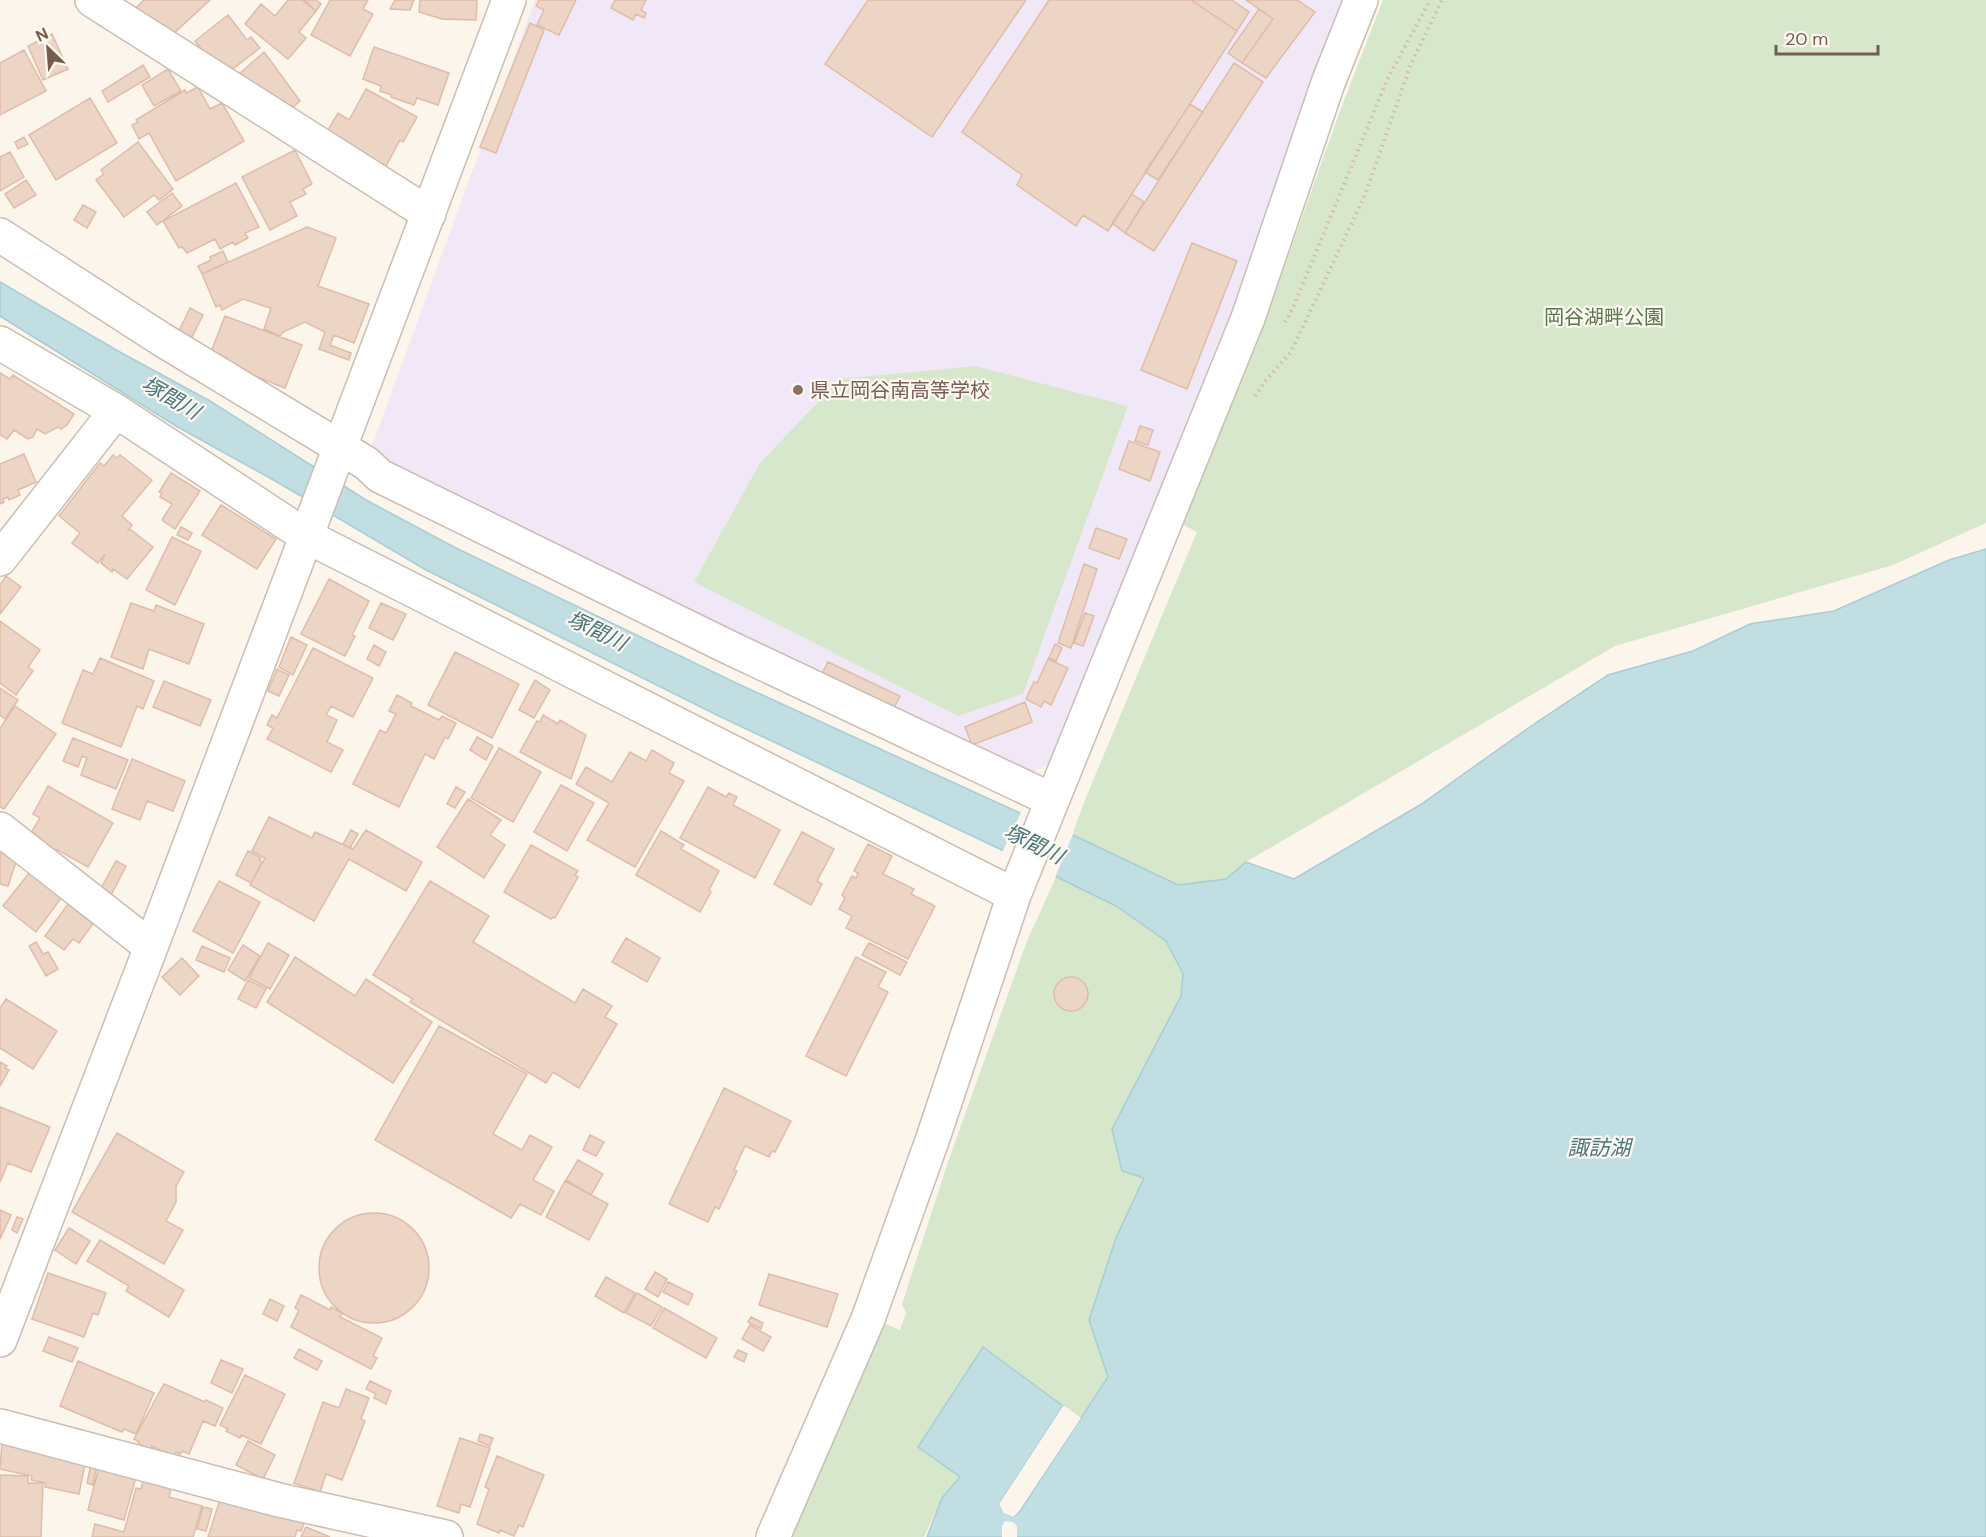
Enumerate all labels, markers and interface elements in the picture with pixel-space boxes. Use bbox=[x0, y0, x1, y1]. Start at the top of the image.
north arrow bbox=[18, 18, 78, 78]
scale bar bbox=[1776, 18, 1878, 56]
text: N bbox=[32, 23, 52, 47]
text: 20 m bbox=[1785, 27, 1828, 51]
park label: 岡谷湖畔公園 bbox=[1544, 304, 1664, 330]
water label: 塚間川 bbox=[137, 370, 207, 427]
place label: 県立岡谷南高等学校 bbox=[810, 377, 990, 403]
marker: 県立岡谷南高等学校 bbox=[791, 383, 805, 397]
water label: 塚間川 bbox=[563, 605, 633, 658]
water label: 塚間川 bbox=[1000, 818, 1070, 871]
water label: 諏訪湖 bbox=[1568, 1134, 1633, 1162]

